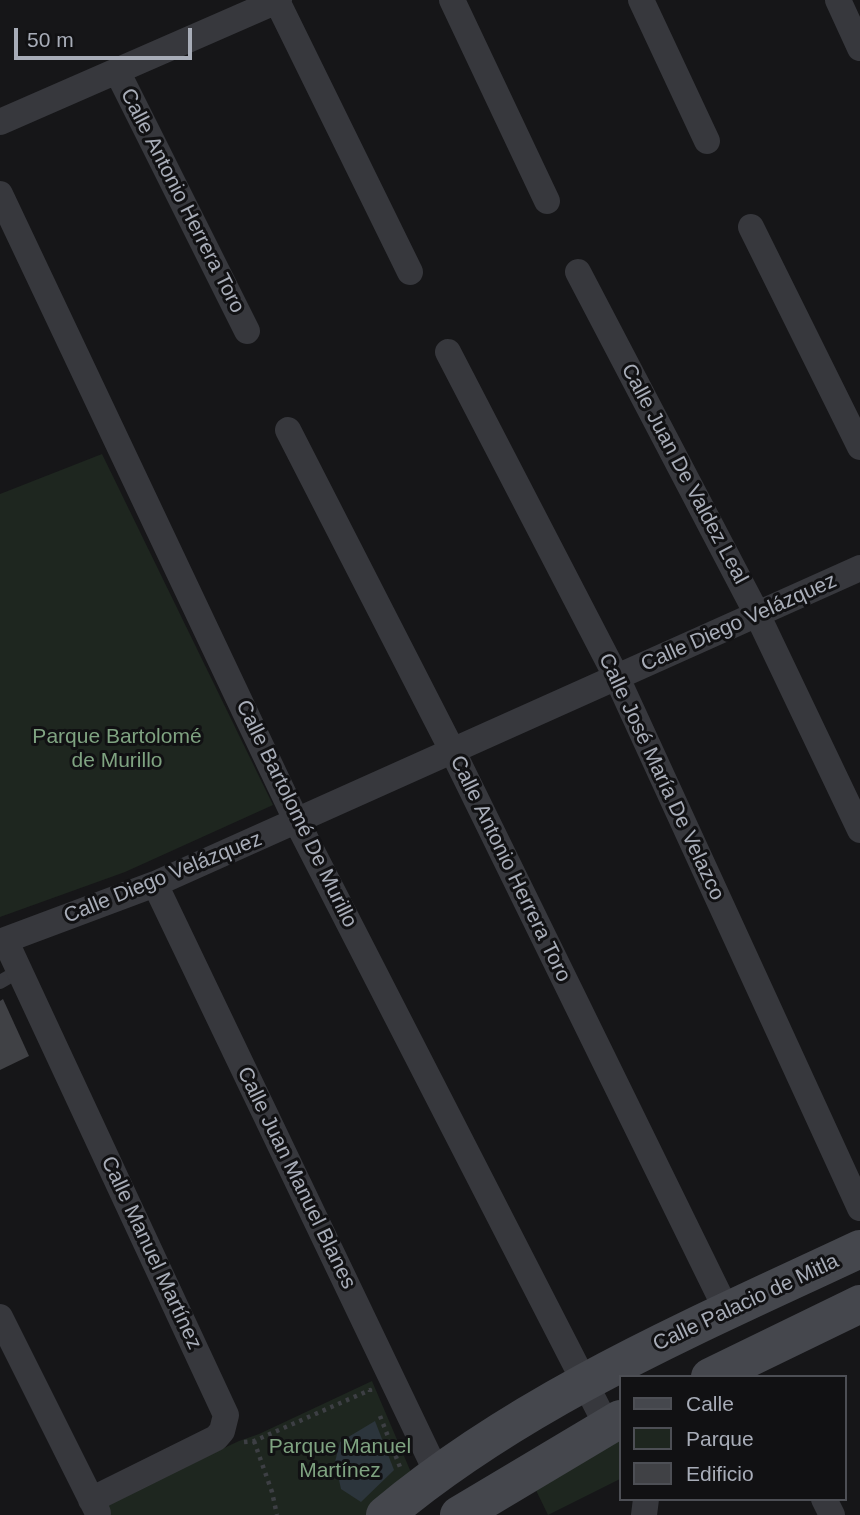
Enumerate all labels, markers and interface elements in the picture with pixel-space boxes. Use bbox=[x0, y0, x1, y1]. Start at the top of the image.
scale bar bbox=[18, 14, 196, 58]
text: 50 m bbox=[27, 28, 74, 51]
street label: Calle Antonio Herrera Toro bbox=[114, 85, 250, 317]
street label: Calle Juan De Valdez Leal bbox=[615, 360, 753, 588]
street label: Calle Diego Velázquez bbox=[637, 569, 841, 677]
street label: Calle José María De Velazco bbox=[593, 649, 729, 905]
street label: Calle Bartolomé De Murillo bbox=[230, 696, 362, 932]
park label: Parque Bartolomé de Murillo bbox=[32, 724, 202, 774]
street label: Calle Antonio Herrera Toro bbox=[444, 752, 576, 986]
street label: Calle Diego Velázquez bbox=[60, 827, 266, 929]
street label: Calle Juan Manuel Blanes bbox=[231, 1063, 361, 1293]
street label: Calle Manuel Martínez bbox=[95, 1152, 207, 1354]
street label: Calle Palacio de Mitla bbox=[649, 1249, 843, 1357]
legend bbox=[618, 1375, 846, 1501]
text: Calle bbox=[686, 1392, 734, 1415]
text: Parque bbox=[686, 1427, 754, 1450]
park label: Parque Manuel Martínez bbox=[269, 1434, 411, 1484]
text: Edificio bbox=[686, 1462, 754, 1485]

